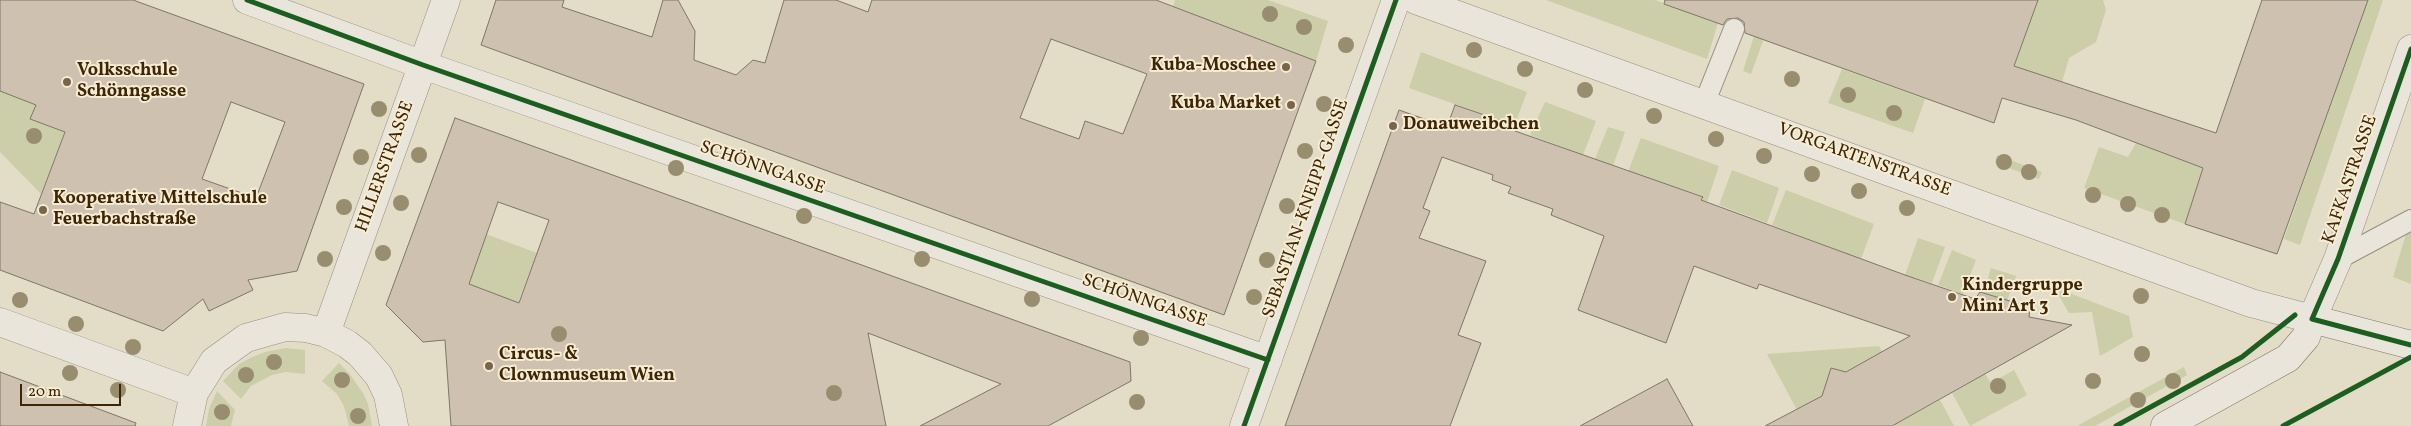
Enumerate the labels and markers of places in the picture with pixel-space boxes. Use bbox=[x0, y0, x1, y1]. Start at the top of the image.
place label: Kuba-Moschee bbox=[1151, 56, 1276, 78]
place label: Volksschule Schönngasse bbox=[77, 61, 186, 104]
marker: Kuba-Moschee bbox=[1280, 61, 1292, 73]
marker: Volksschule Schönngasse bbox=[61, 76, 73, 88]
place label: Kuba Market bbox=[1170, 94, 1281, 116]
marker: Kuba Market bbox=[1285, 99, 1297, 111]
place label: Donauweibchen bbox=[1403, 115, 1539, 137]
marker: Donauweibchen bbox=[1387, 120, 1399, 132]
place label: Kooperative Mittelschule Feuerbachstraße bbox=[53, 189, 267, 232]
marker: Kooperative Mittelschule Feuerbachstraße bbox=[37, 204, 49, 216]
place label: Kindergruppe Mini Art 3 bbox=[1962, 276, 2083, 318]
marker: Kindergruppe Mini Art 3 bbox=[1946, 291, 1958, 303]
place label: Circus- & Clownmuseum Wien bbox=[499, 345, 675, 388]
marker: Circus- & Clownmuseum Wien bbox=[483, 360, 495, 372]

